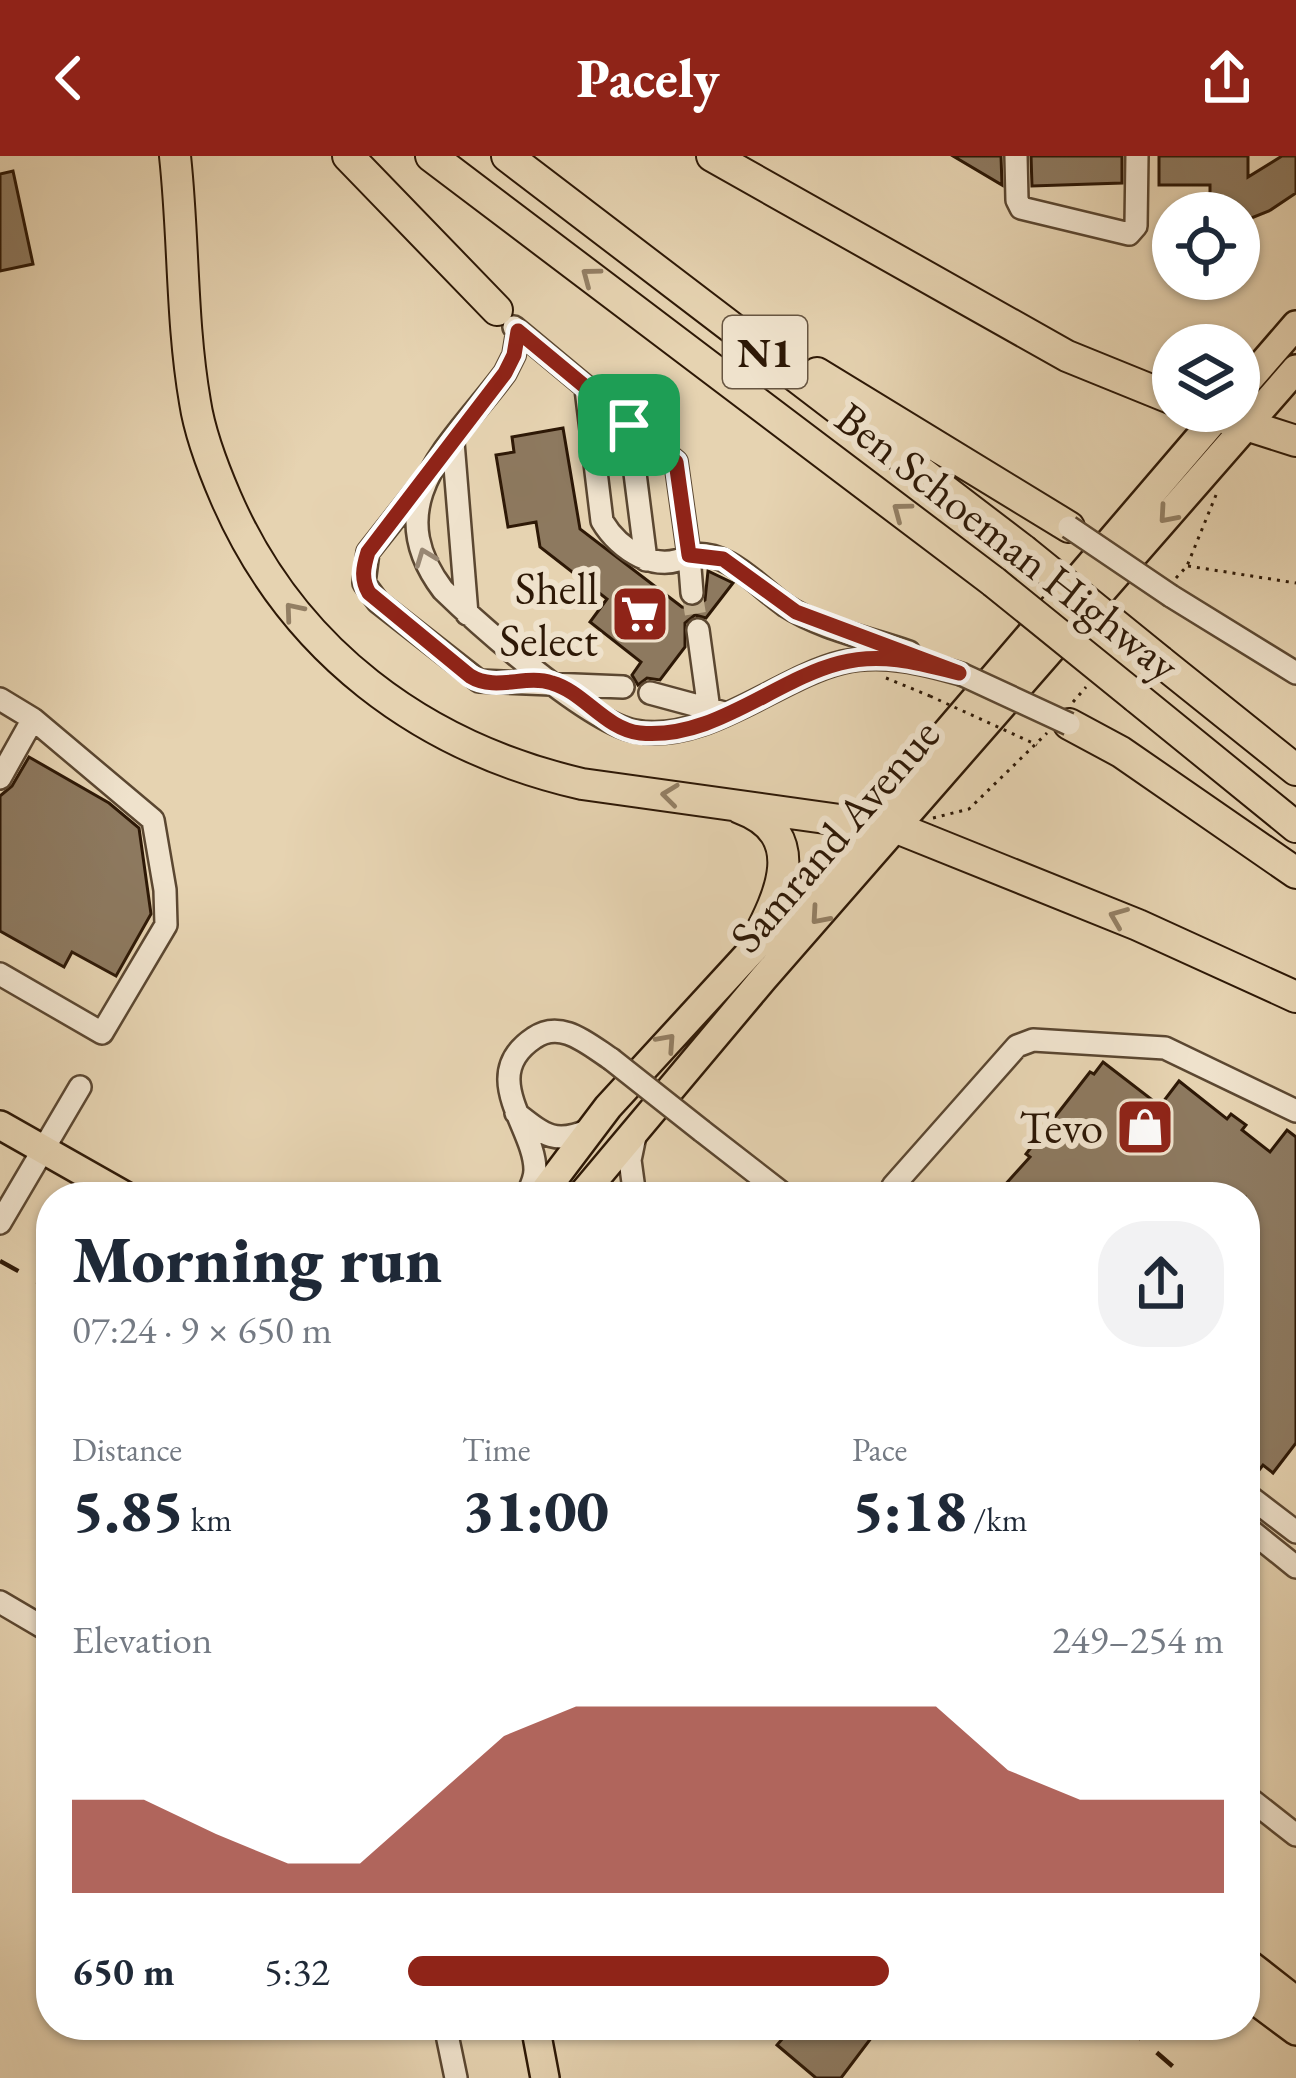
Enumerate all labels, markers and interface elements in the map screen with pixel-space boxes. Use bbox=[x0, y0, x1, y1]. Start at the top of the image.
text: Pacely bbox=[576, 43, 720, 113]
icon: back bbox=[36, 45, 102, 111]
icon: share bbox=[1194, 45, 1260, 111]
map controls bbox=[1152, 192, 1260, 432]
button: locate bbox=[1152, 192, 1260, 300]
one-way arrow bbox=[582, 268, 603, 290]
road number: N1 bbox=[723, 316, 807, 388]
button: layers bbox=[1152, 324, 1260, 432]
pin bbox=[578, 374, 680, 476]
street label: Ben Schoeman Highway bbox=[824, 389, 1192, 694]
icon: arrive bbox=[596, 392, 662, 458]
one-way arrow bbox=[1160, 501, 1182, 523]
one-way arrow bbox=[892, 504, 914, 526]
one-way arrow bbox=[414, 547, 439, 568]
place label: Shell Select bbox=[499, 559, 598, 669]
supermarket icon: Shell Select bbox=[609, 583, 671, 645]
one-way arrow bbox=[286, 603, 308, 625]
street label: Samrand Avenue bbox=[716, 706, 952, 964]
one-way arrow bbox=[660, 783, 680, 809]
one-way arrow bbox=[812, 902, 833, 924]
one-way arrow bbox=[1108, 907, 1129, 931]
one-way arrow bbox=[653, 1034, 674, 1055]
shop icon: Tevo bbox=[1114, 1096, 1176, 1158]
place label: Tevo bbox=[1019, 1098, 1103, 1156]
text: Morning run bbox=[72, 1216, 442, 1302]
button: share bbox=[1098, 1221, 1224, 1347]
text: 07:24 · 9 × 650 m bbox=[72, 1304, 332, 1355]
text: Distance bbox=[72, 1428, 182, 1471]
text: Time bbox=[462, 1428, 531, 1471]
text: Pace bbox=[852, 1428, 907, 1471]
text: 5.85 bbox=[72, 1471, 184, 1549]
text: 31:00 bbox=[462, 1471, 609, 1549]
text: 5:18 bbox=[852, 1471, 967, 1549]
text: km bbox=[184, 1498, 232, 1541]
text: /km bbox=[967, 1498, 1027, 1541]
text: Elevation bbox=[72, 1614, 212, 1665]
text: 249–254 m bbox=[1052, 1614, 1224, 1665]
text: 650 m bbox=[72, 1946, 175, 1997]
text: 5:32 bbox=[264, 1946, 330, 1997]

